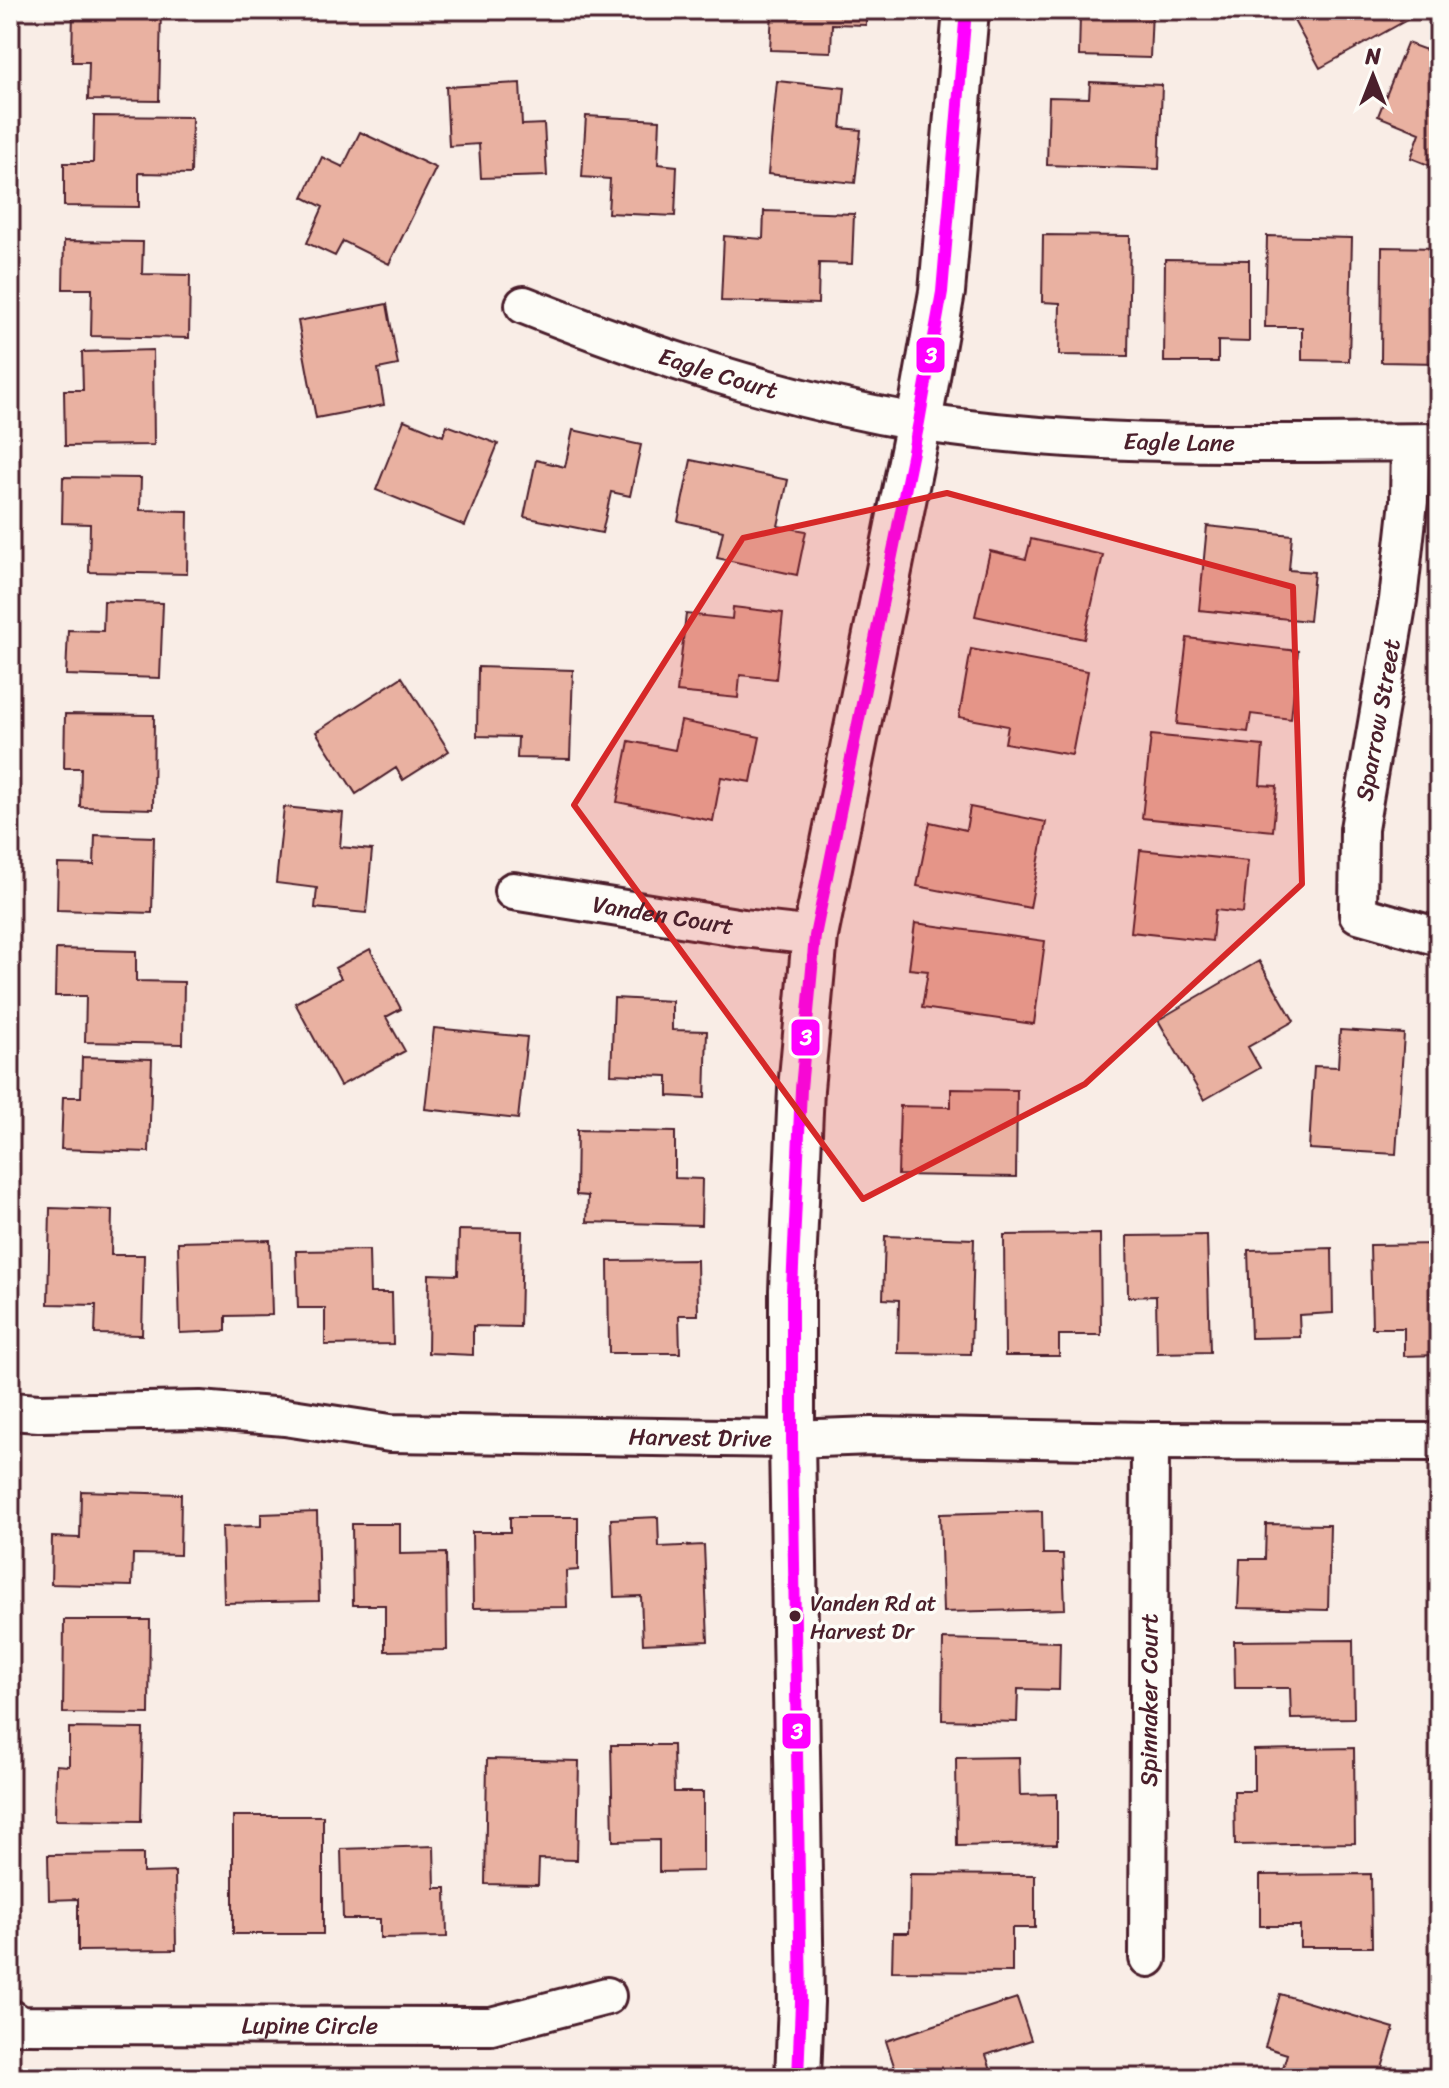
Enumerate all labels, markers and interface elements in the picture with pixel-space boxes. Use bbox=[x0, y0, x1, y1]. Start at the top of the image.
north arrow bbox=[1333, 36, 1413, 116]
text: N bbox=[1364, 37, 1381, 76]
street label: Eagle Court bbox=[653, 335, 783, 411]
line badge: 3 bbox=[915, 336, 946, 374]
text: 3 bbox=[924, 336, 937, 375]
street label: Eagle Lane bbox=[1123, 420, 1235, 464]
street label: Sparrow Street bbox=[1343, 635, 1413, 805]
street label: Vanden Court bbox=[590, 883, 736, 947]
line badge: 3 bbox=[790, 1018, 821, 1057]
text: 3 bbox=[799, 1018, 812, 1057]
street label: Harvest Drive bbox=[628, 1416, 772, 1460]
place label: Vanden Rd at Harvest Dr bbox=[810, 1584, 937, 1651]
marker: Vanden Rd at Harvest Dr bbox=[787, 1608, 803, 1624]
street label: Spinnaker Court bbox=[1128, 1613, 1170, 1787]
line badge: 3 bbox=[781, 1712, 812, 1750]
text: 3 bbox=[790, 1712, 803, 1751]
street label: Lupine Circle bbox=[241, 2004, 378, 2047]

